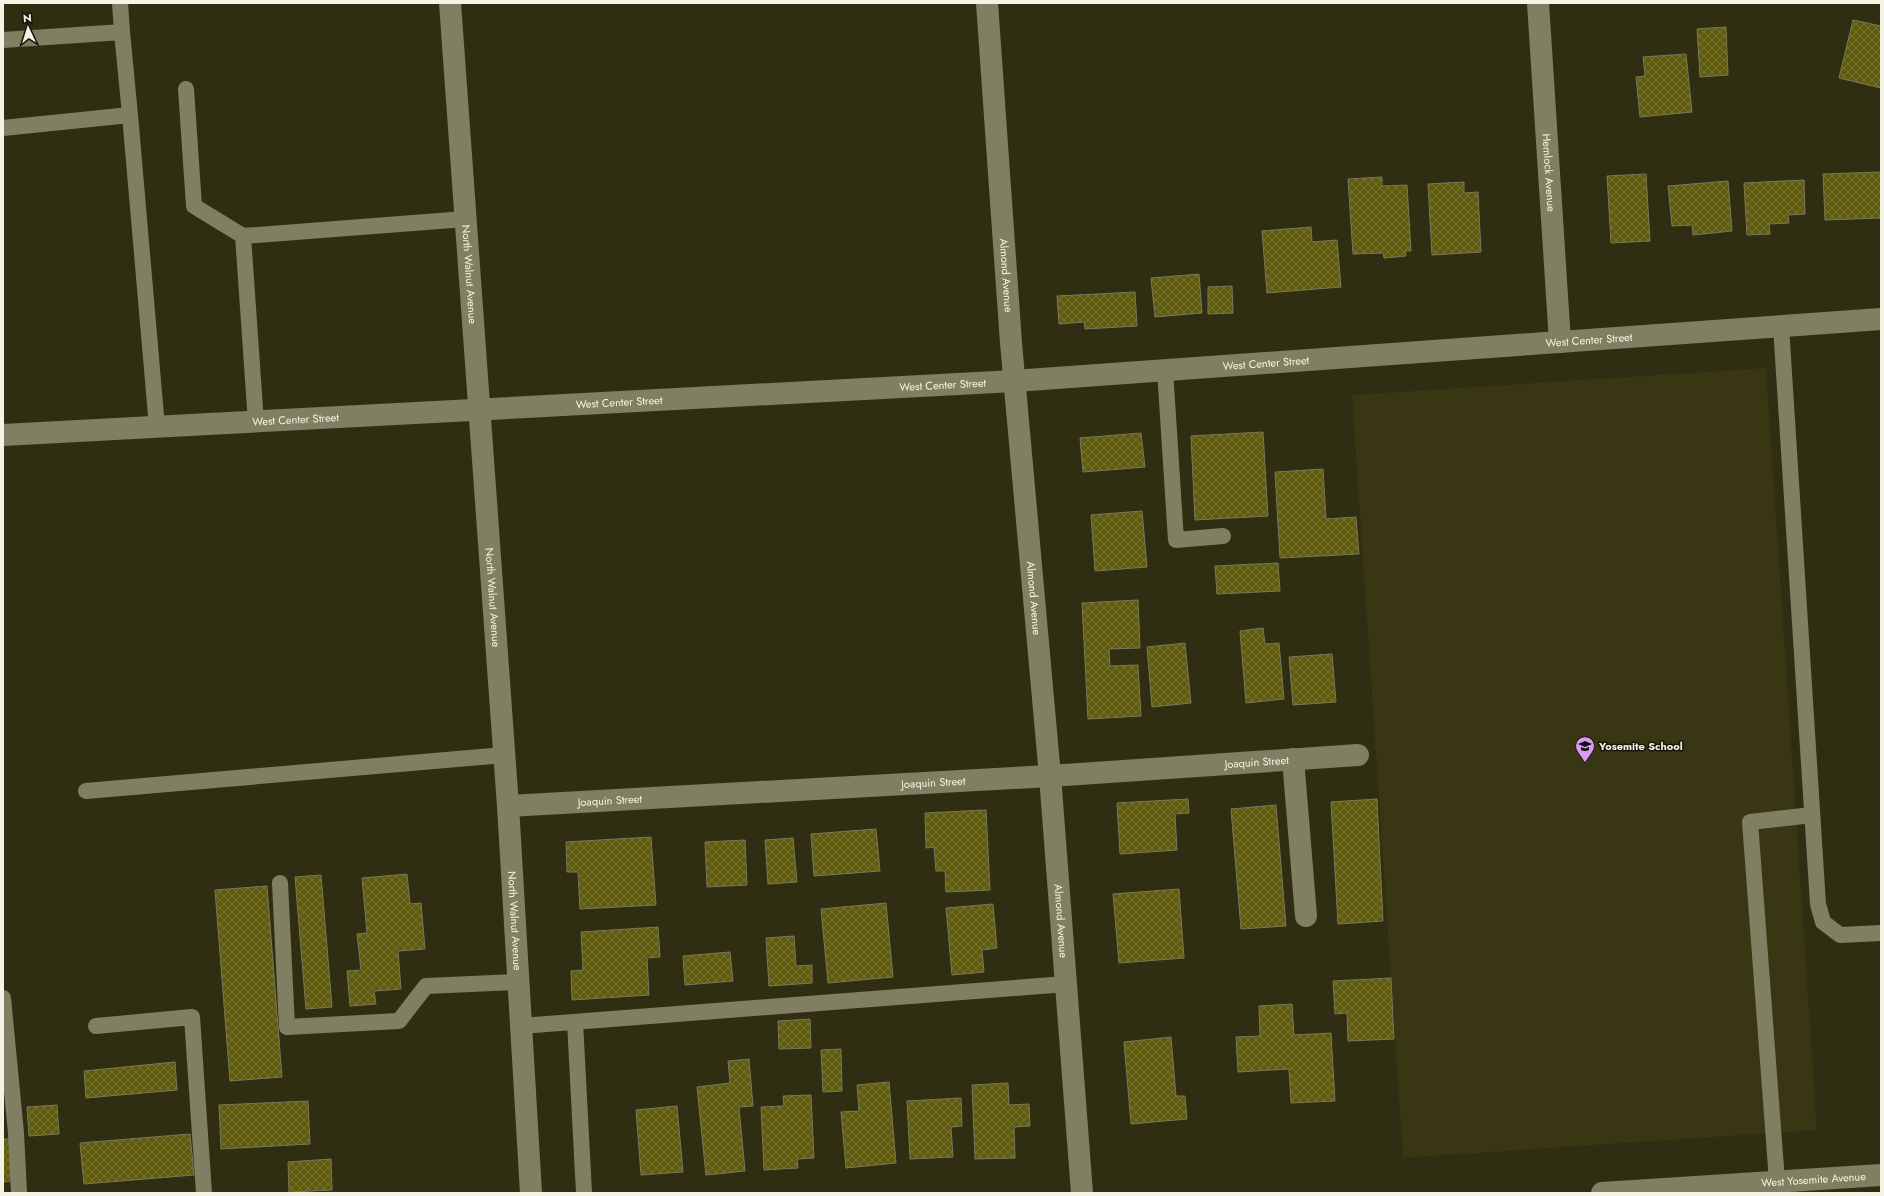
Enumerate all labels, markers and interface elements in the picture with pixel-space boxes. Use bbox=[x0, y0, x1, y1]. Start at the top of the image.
north arrow bbox=[8, 8, 48, 48]
text: N bbox=[22, 10, 32, 26]
street label: Hemlock Avenue bbox=[1538, 133, 1560, 213]
street label: North Walnut Avenue bbox=[458, 224, 481, 325]
street label: Almond Avenue bbox=[996, 238, 1017, 313]
street label: West Center Street bbox=[1545, 329, 1633, 351]
street label: West Center Street bbox=[1222, 352, 1310, 374]
street label: West Center Street bbox=[899, 374, 987, 395]
street label: West Center Street bbox=[575, 392, 663, 412]
street label: West Center Street bbox=[252, 409, 340, 430]
street label: North Walnut Avenue bbox=[481, 547, 505, 648]
street label: Almond Avenue bbox=[1023, 561, 1045, 636]
school or university icon: Yosemite School bbox=[1574, 735, 1596, 763]
place label: Yosemite School bbox=[1598, 738, 1683, 754]
street label: Joaquin Street bbox=[1222, 752, 1290, 772]
street label: Joaquin Street bbox=[899, 773, 966, 792]
street label: Joaquin Street bbox=[575, 791, 643, 810]
street label: North Walnut Avenue bbox=[504, 871, 526, 971]
street label: Almond Avenue bbox=[1050, 883, 1072, 959]
street label: West Yosemite Avenue bbox=[1761, 1168, 1867, 1191]

